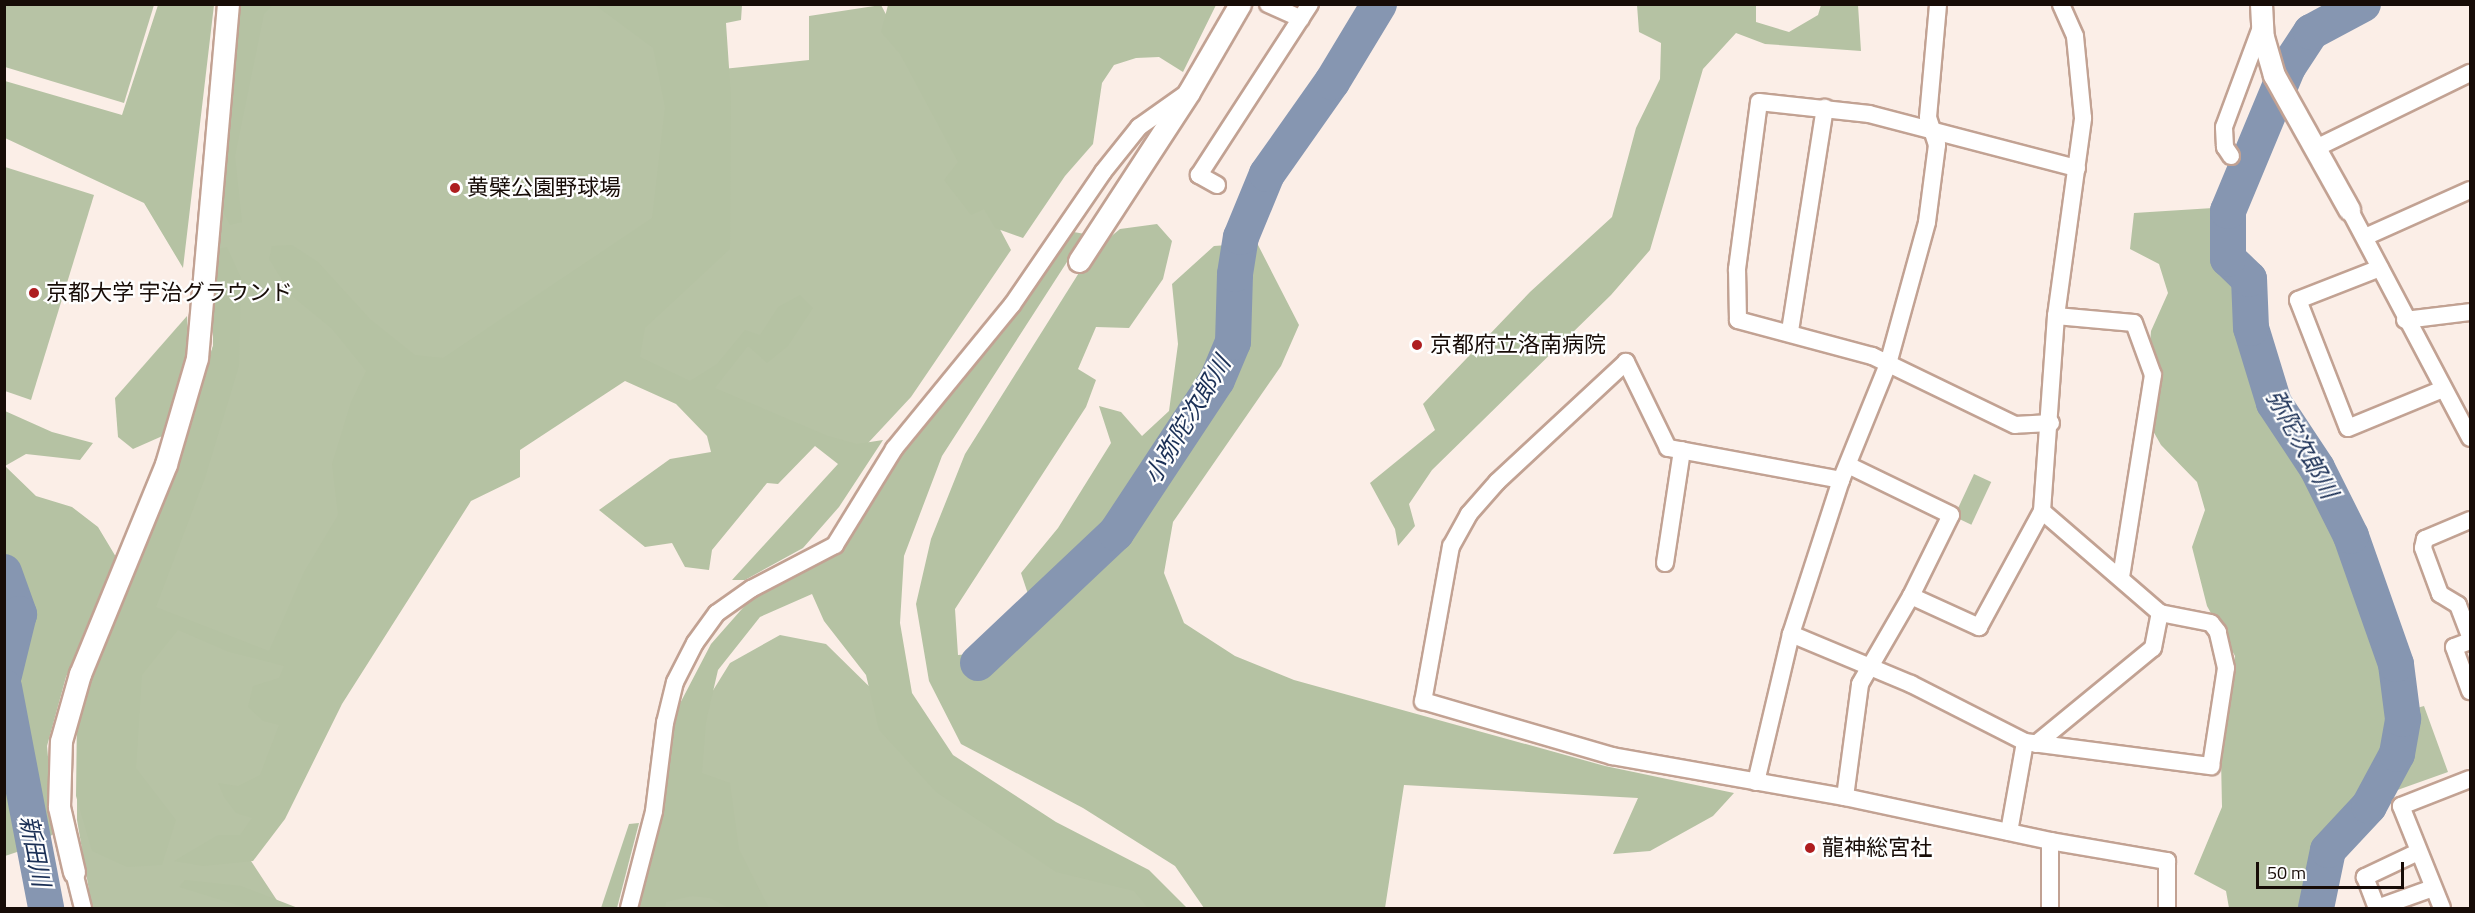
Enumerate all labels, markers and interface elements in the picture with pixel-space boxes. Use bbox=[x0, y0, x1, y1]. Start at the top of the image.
place label: 黄檗公園野球場 bbox=[467, 175, 621, 201]
marker: 黄檗公園野球場 bbox=[448, 181, 462, 195]
place label: 京都大学 宇治グラウンド bbox=[46, 280, 293, 306]
marker: 京都大学 宇治グラウンド bbox=[27, 286, 41, 300]
place label: 京都府立洛南病院 bbox=[1430, 332, 1606, 358]
marker: 京都府立洛南病院 bbox=[1408, 336, 1426, 354]
water label: 小弥陀次郎川 bbox=[1138, 351, 1236, 489]
water label: 弥陀次郎川 bbox=[2260, 385, 2344, 503]
water label: 新田川 bbox=[14, 813, 56, 889]
place label: 龍神総宮社 bbox=[1822, 835, 1932, 861]
marker: 龍神総宮社 bbox=[1803, 841, 1817, 855]
scale bar bbox=[2259, 850, 2408, 888]
text: 50 m bbox=[2267, 859, 2306, 886]

